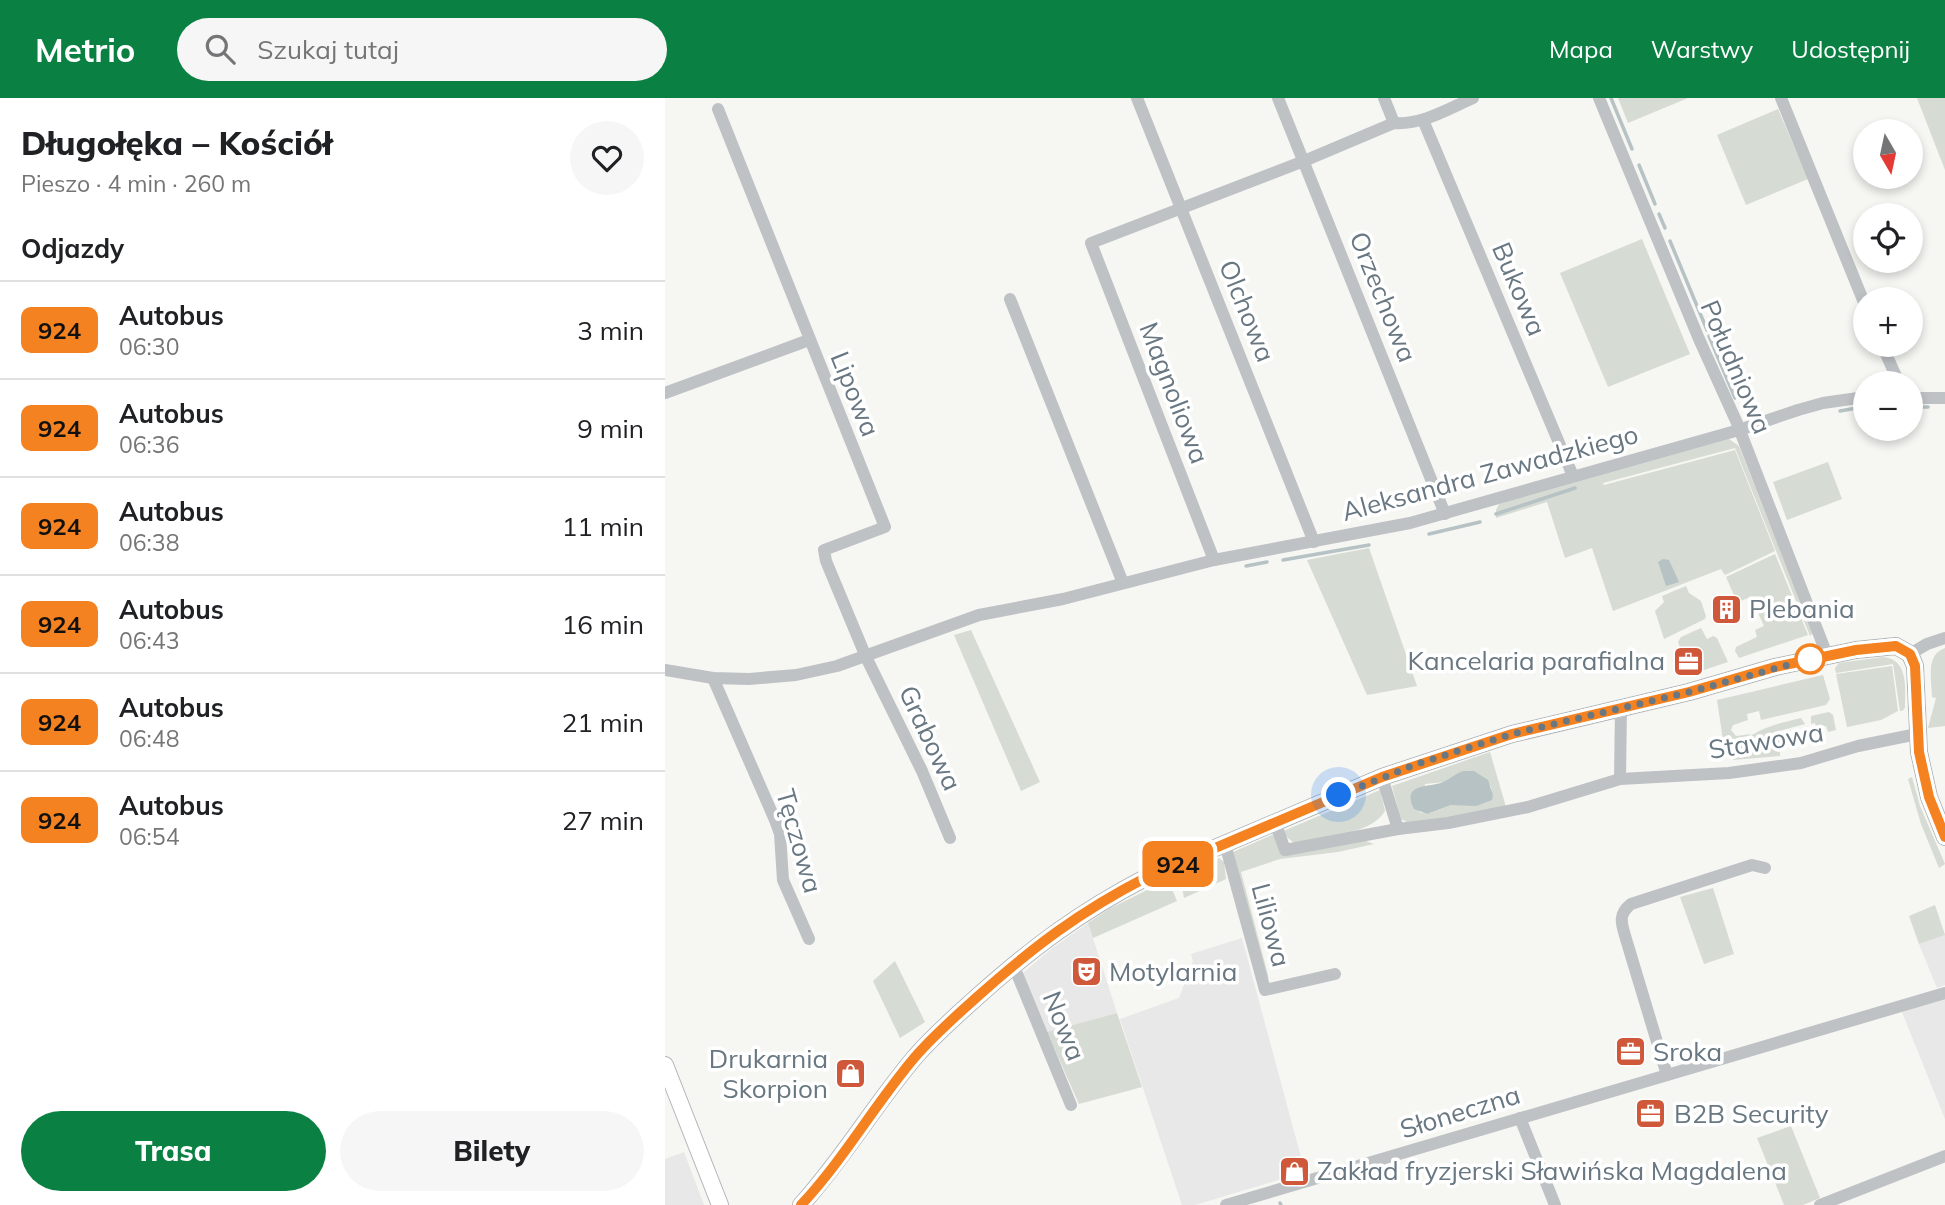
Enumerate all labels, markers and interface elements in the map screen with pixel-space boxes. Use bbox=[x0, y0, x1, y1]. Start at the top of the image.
search box bbox=[177, 18, 667, 81]
text: Metrio bbox=[35, 29, 135, 70]
icon: search bbox=[201, 30, 239, 68]
text: Szukaj tutaj bbox=[257, 33, 399, 66]
text: Mapa bbox=[1549, 34, 1613, 64]
text: Warstwy bbox=[1651, 34, 1753, 64]
text: Udostępnij bbox=[1791, 34, 1910, 64]
north arrow bbox=[1853, 119, 1923, 189]
map controls bbox=[1853, 119, 1923, 441]
button: heart bbox=[570, 121, 644, 195]
text: Długołęka – Kościół bbox=[21, 122, 332, 163]
text: Pieszo · 4 min · 260 m bbox=[21, 169, 251, 198]
button: locate bbox=[1853, 203, 1923, 273]
street label: Orzechowa bbox=[1342, 227, 1425, 367]
text: Odjazdy bbox=[21, 232, 124, 265]
street label: Bukowa bbox=[1485, 237, 1554, 341]
street label: Olchowa bbox=[1212, 255, 1283, 367]
button: + bbox=[1853, 287, 1923, 357]
street label: Południowa bbox=[1694, 295, 1779, 439]
text: Autobus bbox=[119, 299, 224, 332]
text: 3 min bbox=[577, 314, 644, 347]
text: 924 bbox=[38, 315, 81, 345]
street label: Magnoliowa bbox=[1132, 318, 1217, 468]
text: 06:30 bbox=[119, 332, 179, 361]
street label: Lipowa bbox=[824, 347, 887, 441]
button: − bbox=[1853, 371, 1923, 441]
text: Autobus bbox=[119, 397, 224, 430]
text: 9 min bbox=[577, 412, 644, 445]
text: 924 bbox=[38, 413, 81, 443]
street label: Aleksandra Zawadzkiego bbox=[1338, 417, 1642, 528]
text: 06:36 bbox=[119, 430, 179, 459]
text: Autobus bbox=[119, 495, 224, 528]
text: 11 min bbox=[562, 510, 644, 543]
text: 924 bbox=[38, 511, 81, 541]
text: 06:38 bbox=[119, 528, 179, 557]
building icon: Plebania bbox=[1709, 592, 1743, 626]
place label: Plebania bbox=[1749, 592, 1854, 625]
text: Autobus bbox=[119, 593, 224, 626]
text: 16 min bbox=[562, 608, 644, 641]
text: 924 bbox=[38, 609, 81, 639]
text: 06:43 bbox=[119, 626, 179, 655]
place label: Kancelaria parafialna bbox=[1407, 644, 1665, 677]
office icon: Kancelaria parafialna bbox=[1671, 644, 1705, 678]
unlabelled marker bbox=[1795, 644, 1825, 674]
street label: Grabowa bbox=[892, 680, 969, 796]
text: Autobus bbox=[119, 691, 224, 724]
text: 21 min bbox=[562, 706, 644, 739]
text: 924 bbox=[38, 707, 81, 737]
street label: Stawowa bbox=[1706, 715, 1826, 766]
text: 06:48 bbox=[119, 724, 179, 753]
your location bbox=[1321, 777, 1356, 812]
street label: Tęczowa bbox=[769, 785, 830, 897]
text: Autobus bbox=[119, 789, 224, 822]
text: 27 min bbox=[562, 804, 644, 837]
text: 924 bbox=[38, 805, 81, 835]
text: 06:54 bbox=[119, 822, 179, 851]
line badge: 924 bbox=[1138, 841, 1218, 887]
text: 924 bbox=[1156, 849, 1200, 879]
street label: Liliowa bbox=[1245, 879, 1298, 970]
theatre icon: Motylarnia bbox=[1069, 955, 1103, 989]
place label: Motylarnia bbox=[1109, 955, 1237, 988]
street label: Nowa bbox=[1036, 986, 1093, 1065]
office icon: Sroka bbox=[1613, 1035, 1647, 1069]
place label: Sroka bbox=[1653, 1035, 1722, 1068]
place label: Drukarnia Skorpion bbox=[709, 1042, 828, 1105]
shop icon: Drukarnia Skorpion bbox=[834, 1057, 868, 1091]
street label: Słoneczna bbox=[1396, 1078, 1524, 1145]
office icon: B2B Security bbox=[1634, 1097, 1668, 1131]
place label: B2B Security bbox=[1674, 1097, 1829, 1130]
button: Trasa bbox=[21, 1111, 326, 1191]
button: Bilety bbox=[340, 1111, 644, 1191]
shop icon: Zakład fryzjerski Sławińska Magdalena bbox=[1277, 1154, 1311, 1188]
place label: Zakład fryzjerski Sławińska Magdalena bbox=[1317, 1154, 1787, 1187]

